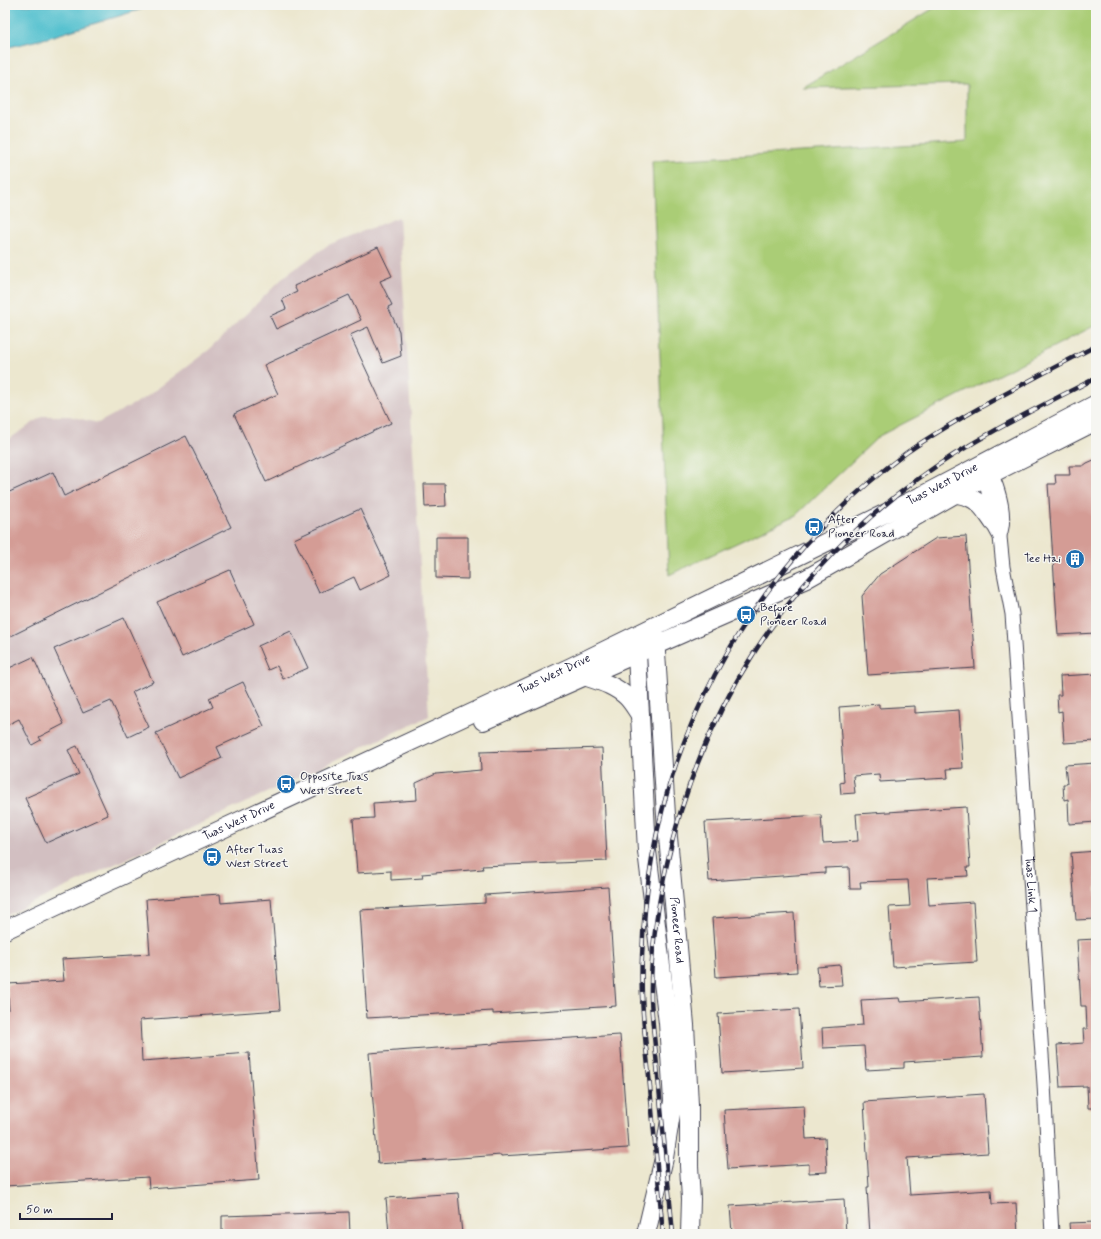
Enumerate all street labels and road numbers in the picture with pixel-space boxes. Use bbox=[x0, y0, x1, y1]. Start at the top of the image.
street label: Tuas West Drive bbox=[904, 459, 981, 510]
street label: Tuas West Drive bbox=[516, 651, 593, 698]
street label: Tuas West Drive bbox=[200, 798, 278, 845]
street label: Tuas Link 1 bbox=[1021, 856, 1040, 913]
street label: Pioneer Road bbox=[665, 896, 687, 964]

